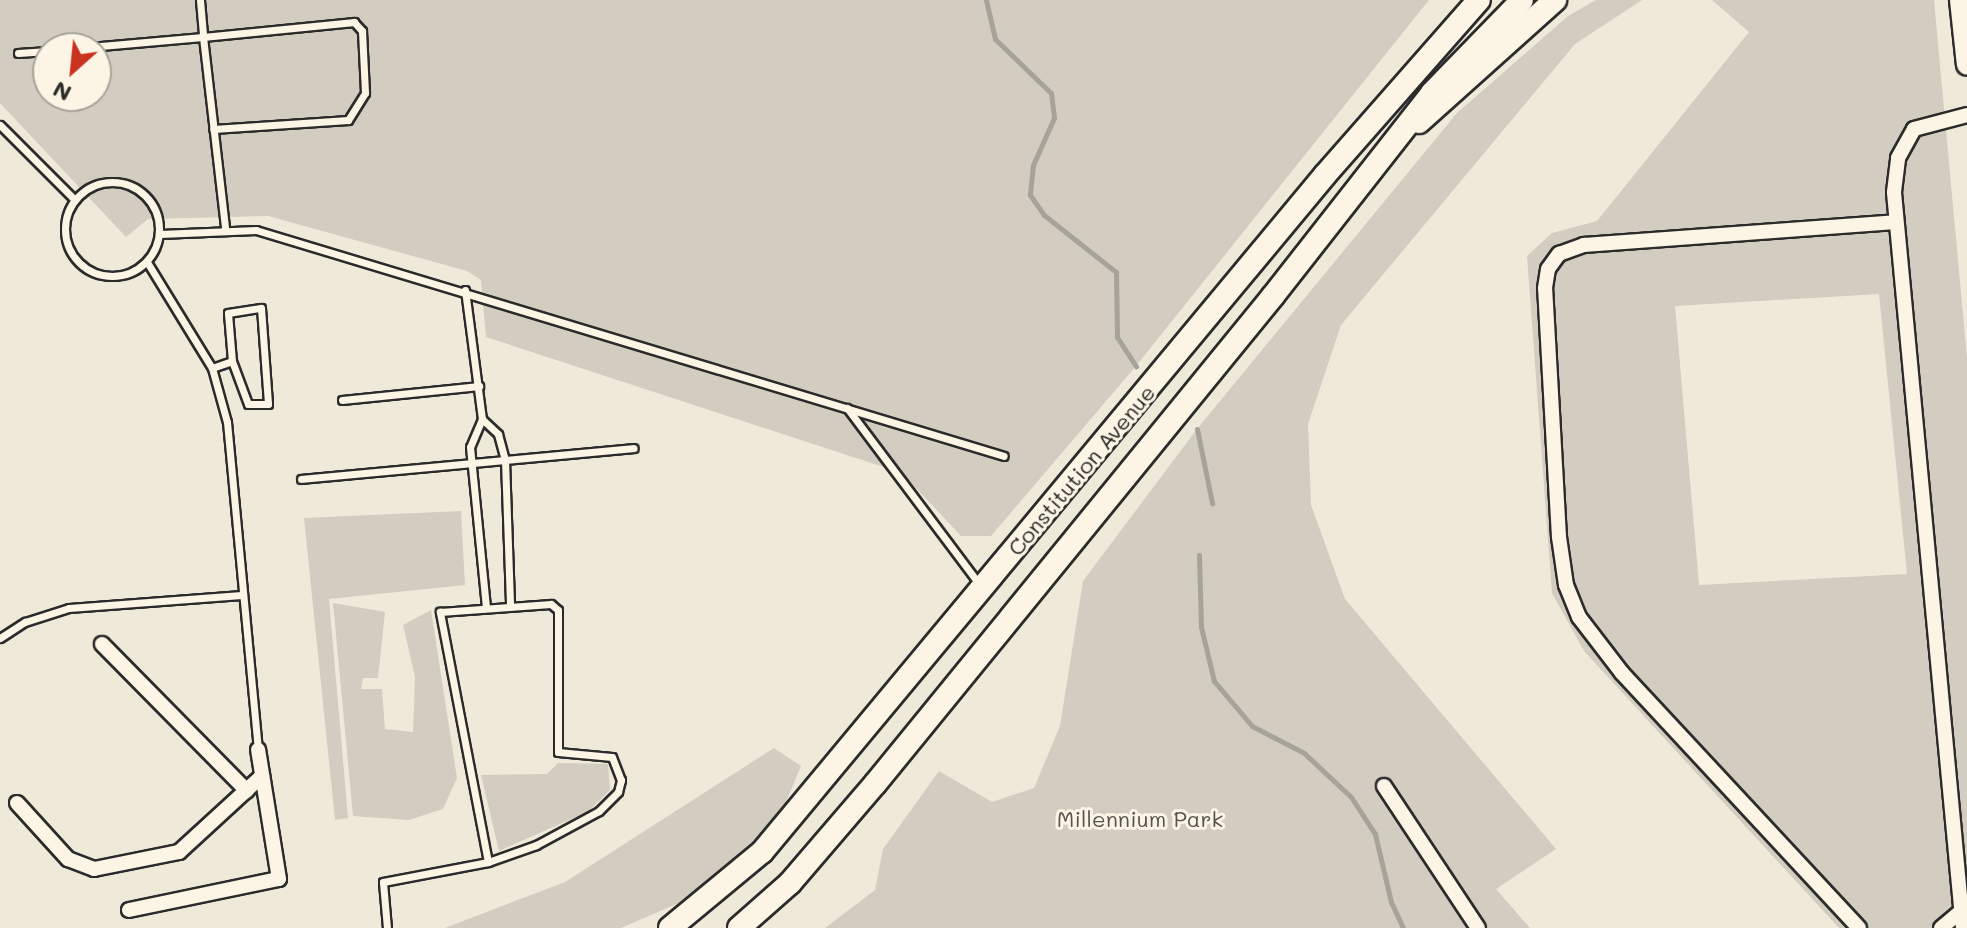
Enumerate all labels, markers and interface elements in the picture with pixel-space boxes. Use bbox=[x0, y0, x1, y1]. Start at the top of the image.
north arrow bbox=[32, 32, 112, 112]
text: N bbox=[48, 75, 76, 109]
street label: Constitution Avenue bbox=[1002, 379, 1160, 561]
park label: Millennium Park bbox=[1057, 806, 1223, 832]

